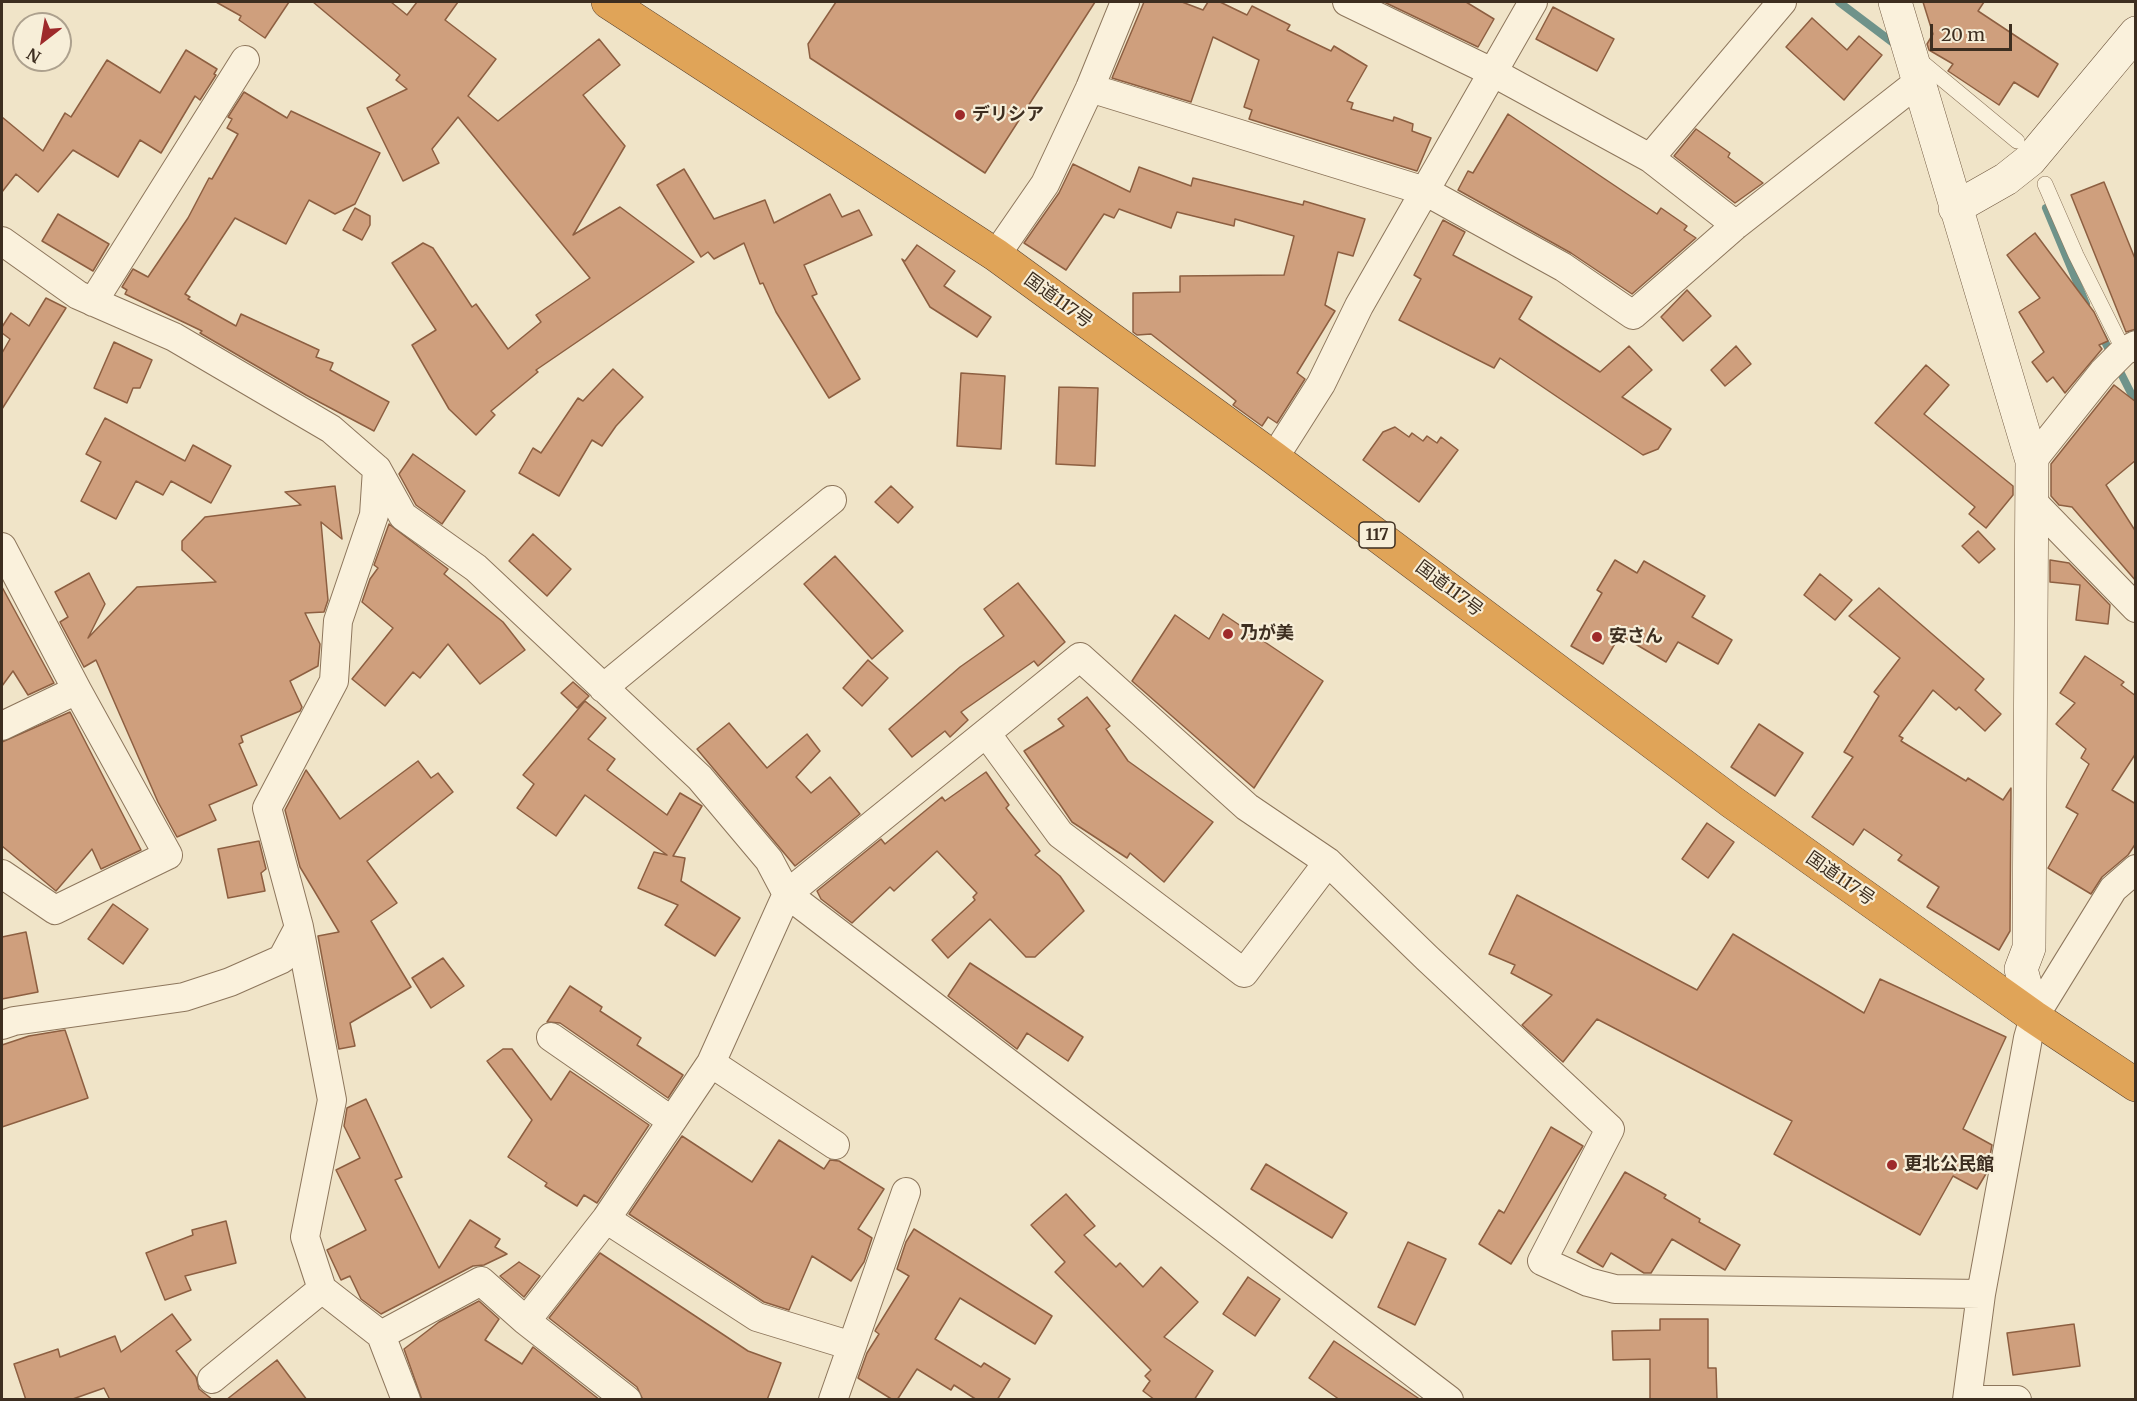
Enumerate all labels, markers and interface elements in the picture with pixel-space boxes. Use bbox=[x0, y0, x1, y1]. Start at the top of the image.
north arrow bbox=[12, 12, 72, 72]
scale bar bbox=[1933, 12, 2016, 50]
text: 20 m bbox=[1941, 23, 1985, 46]
text: N bbox=[23, 44, 44, 68]
place label: デリシア bbox=[972, 104, 1044, 126]
marker: デリシア bbox=[953, 108, 967, 122]
street label: 国道117号 bbox=[1020, 269, 1096, 333]
road number: 117 bbox=[1359, 522, 1395, 548]
street label: 国道117号 bbox=[1411, 557, 1487, 621]
place label: 乃が美 bbox=[1240, 623, 1294, 645]
place label: 安さん bbox=[1609, 626, 1663, 648]
marker: 乃が美 bbox=[1221, 627, 1235, 641]
marker: 安さん bbox=[1590, 630, 1604, 644]
street label: 国道117号 bbox=[1801, 848, 1879, 910]
place label: 更北公民館 bbox=[1904, 1154, 1994, 1176]
marker: 更北公民館 bbox=[1885, 1158, 1899, 1172]

